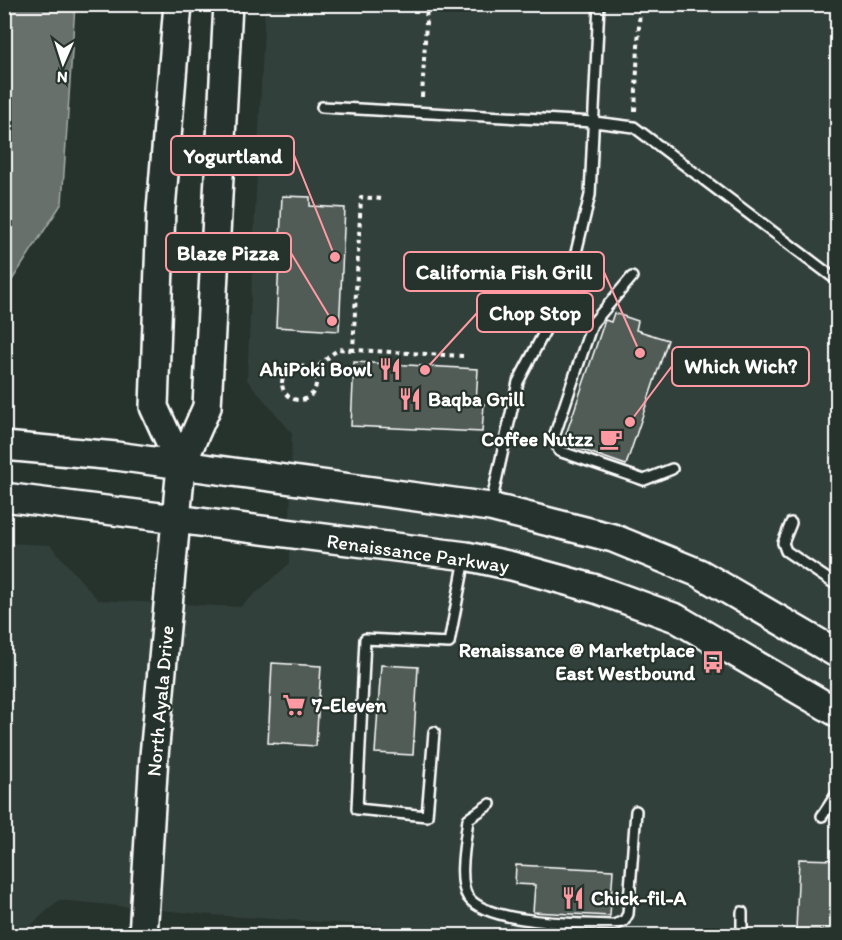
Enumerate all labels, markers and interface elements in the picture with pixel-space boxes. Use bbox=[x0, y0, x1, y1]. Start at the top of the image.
north arrow bbox=[33, 33, 93, 93]
text: N bbox=[56, 68, 68, 87]
callout: Yogurtland bbox=[171, 136, 294, 175]
text: Yogurtland bbox=[183, 143, 283, 169]
callout: Blaze Pizza bbox=[166, 233, 291, 272]
text: Blaze Pizza bbox=[177, 240, 280, 265]
callout: California Fish Grill bbox=[404, 252, 604, 291]
text: California Fish Grill bbox=[416, 259, 593, 284]
callout: Chop Stop bbox=[477, 293, 593, 332]
text: Chop Stop bbox=[489, 300, 581, 326]
callout: Which Wich? bbox=[672, 347, 809, 386]
text: Which Wich? bbox=[684, 353, 798, 378]
restaurant icon: AhiPoki Bowl bbox=[377, 356, 403, 382]
place label: AhiPoki Bowl bbox=[259, 357, 372, 381]
restaurant icon: Baqba Grill bbox=[397, 386, 423, 412]
place label: Baqba Grill bbox=[428, 387, 525, 412]
cafe icon: Coffee Nutzz bbox=[598, 426, 624, 452]
place label: Coffee Nutzz bbox=[481, 427, 594, 451]
street label: Renaissance Parkway bbox=[325, 528, 511, 578]
street label: North Ayala Drive bbox=[141, 624, 179, 778]
place label: Renaissance @ Marketplace East Westbound bbox=[459, 638, 696, 685]
bus stop icon: Renaissance @ Marketplace East Westbound bbox=[700, 649, 726, 675]
supermarket icon: 7-Eleven bbox=[281, 692, 307, 718]
place label: 7-Eleven bbox=[311, 693, 387, 717]
restaurant icon: Chick-fil-A bbox=[560, 885, 586, 911]
place label: Chick-fil-A bbox=[591, 886, 687, 910]

